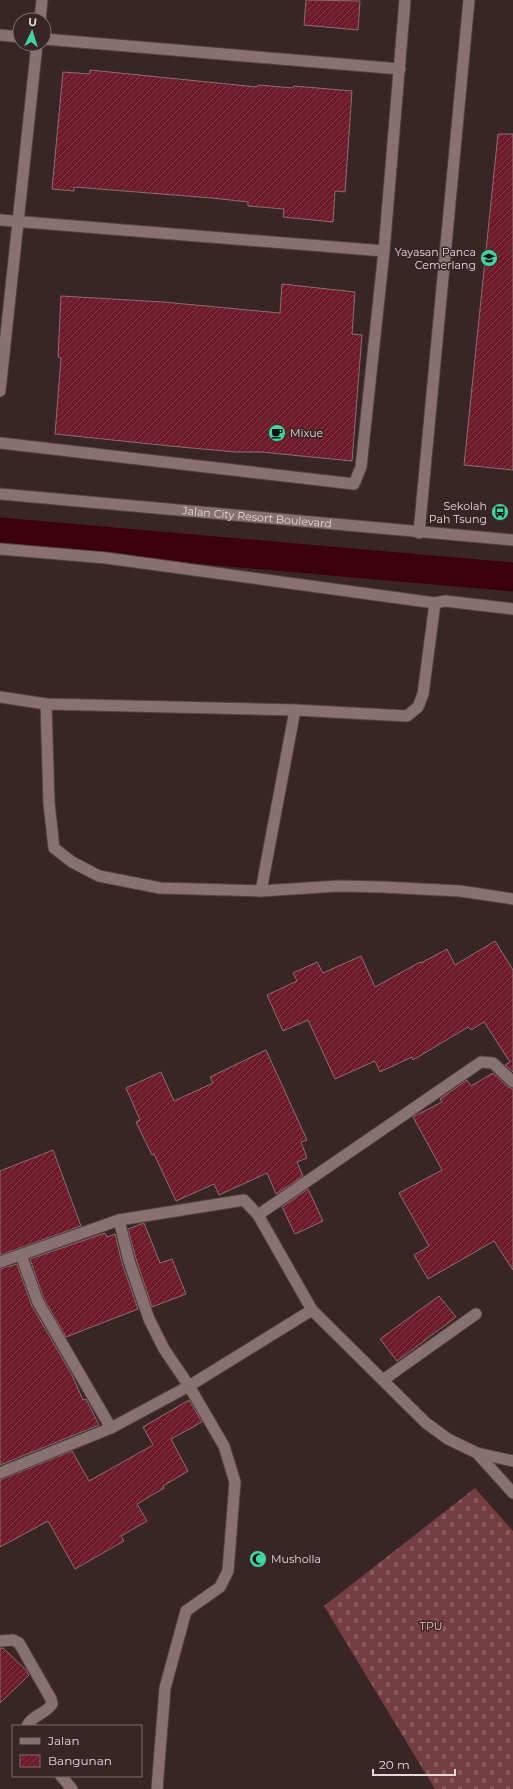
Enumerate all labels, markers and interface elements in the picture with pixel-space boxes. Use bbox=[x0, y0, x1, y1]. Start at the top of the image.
north arrow bbox=[12, 12, 52, 52]
text: U bbox=[28, 15, 38, 29]
place label: Yayasan Panca Cemerlang bbox=[395, 245, 476, 272]
school or university icon: Yayasan Panca Cemerlang bbox=[479, 248, 499, 268]
cafe icon: Mixue bbox=[267, 423, 287, 443]
place label: Mixue bbox=[290, 426, 324, 440]
place label: Sekolah Pah Tsung bbox=[429, 499, 487, 526]
bus stop icon: Sekolah Pah Tsung bbox=[490, 502, 510, 522]
street label: Jalan City Resort Boulevard bbox=[180, 503, 332, 531]
mosque icon: Musholla bbox=[248, 1549, 268, 1569]
place label: Musholla bbox=[271, 1552, 321, 1566]
park label: TPU bbox=[420, 1619, 442, 1633]
legend bbox=[12, 1725, 142, 1777]
text: Jalan bbox=[47, 1733, 80, 1748]
scale bar bbox=[373, 1751, 455, 1777]
text: Bangunan bbox=[48, 1753, 112, 1768]
text: 20 m bbox=[379, 1757, 410, 1772]

